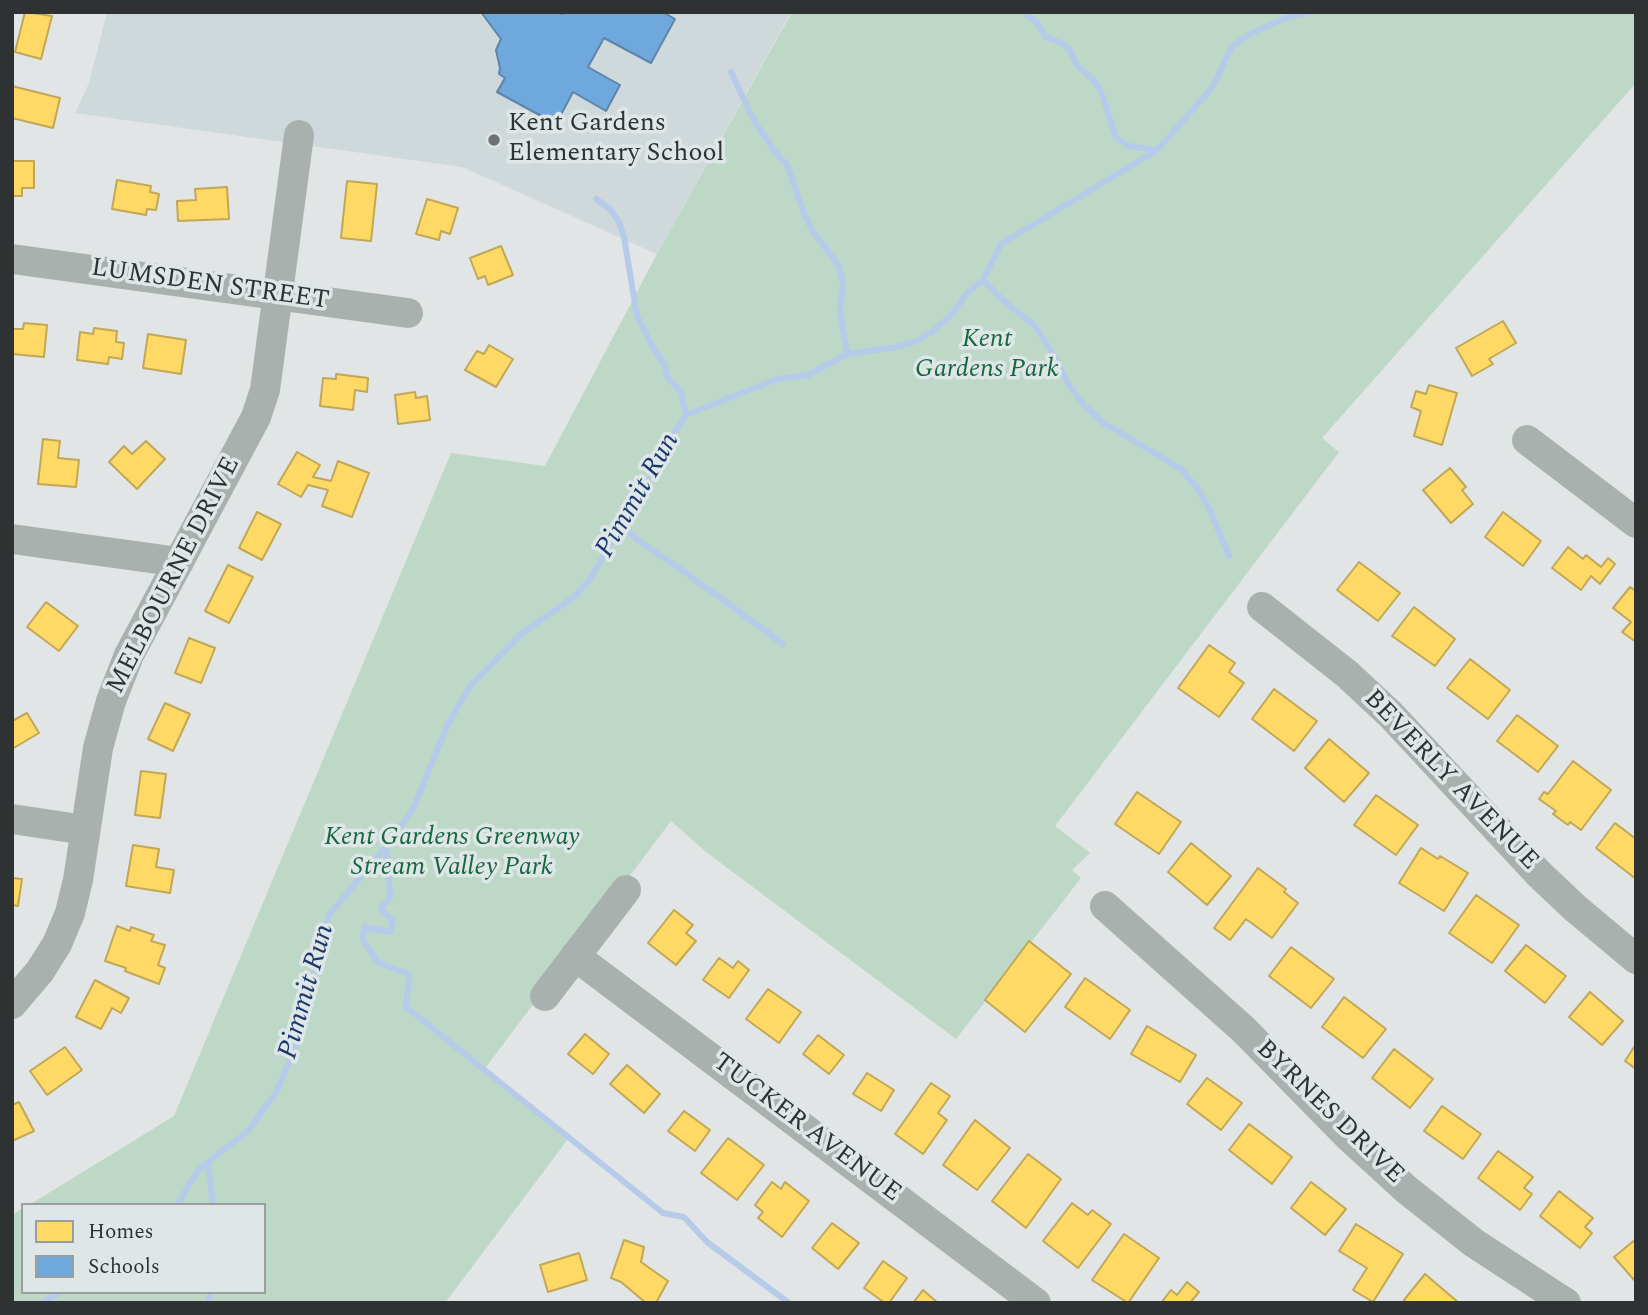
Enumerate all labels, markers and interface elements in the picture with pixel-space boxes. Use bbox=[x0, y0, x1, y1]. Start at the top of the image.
place label: Kent Gardens Elementary School bbox=[508, 109, 724, 170]
marker: Kent Gardens Elementary School bbox=[486, 132, 502, 148]
street label: LUMSDEN STREET bbox=[89, 254, 331, 318]
park label: Kent Gardens Park bbox=[915, 325, 1059, 386]
water label: Pimmit Run bbox=[590, 428, 688, 564]
street label: MELBOURNE DRIVE bbox=[102, 452, 248, 700]
street label: BEVERLY AVENUE bbox=[1356, 684, 1544, 878]
park label: Kent Gardens Greenway Stream Valley Park bbox=[324, 823, 580, 884]
water label: Pimmit Run bbox=[273, 921, 343, 1063]
street label: BYRNES DRIVE bbox=[1249, 1035, 1409, 1191]
street label: TUCKER AVENUE bbox=[705, 1048, 907, 1210]
legend bbox=[21, 1203, 266, 1294]
text: Homes bbox=[88, 1216, 154, 1248]
text: Schools bbox=[88, 1251, 160, 1283]

